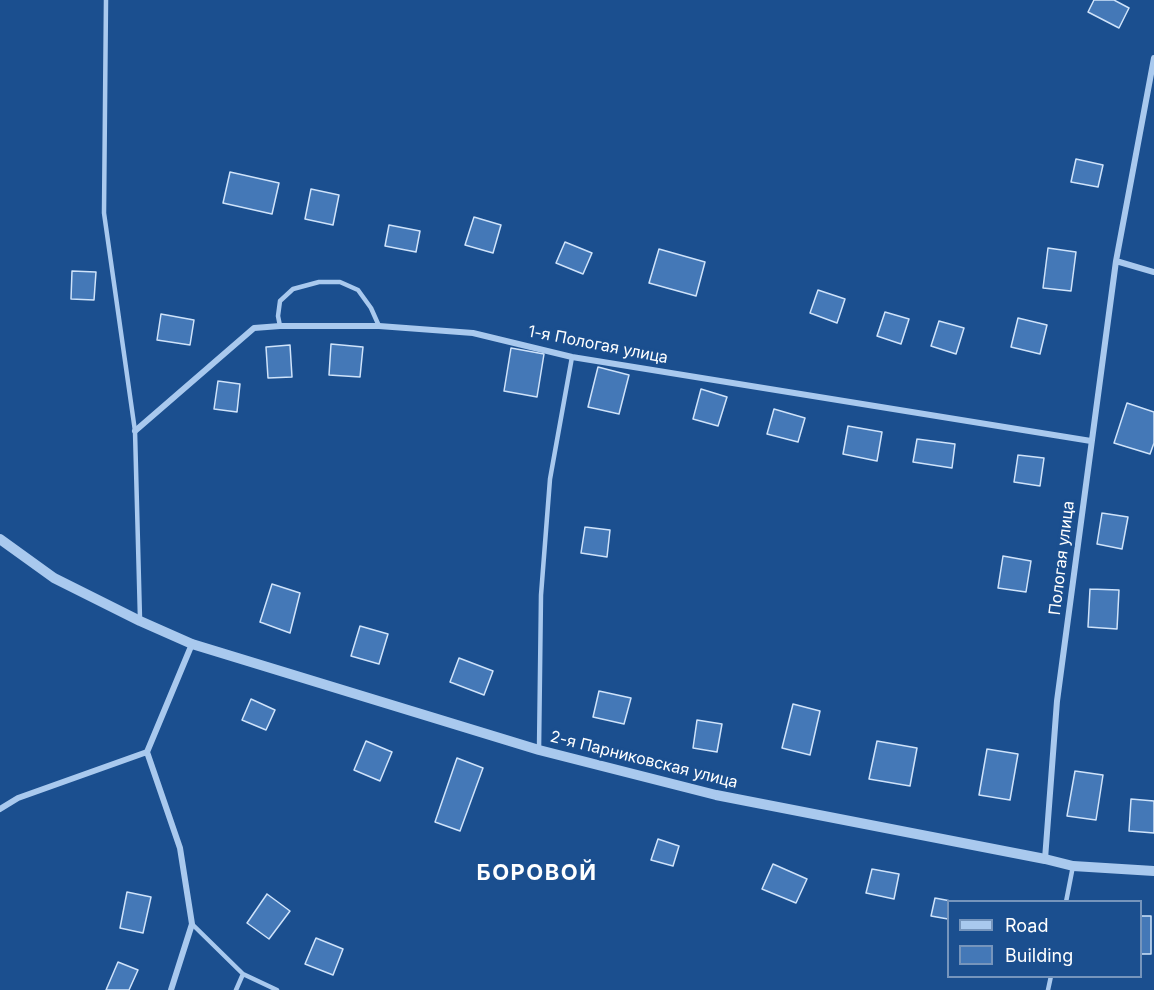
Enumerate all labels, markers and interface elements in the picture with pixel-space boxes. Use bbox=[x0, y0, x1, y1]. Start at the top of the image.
street label: 1-я Пологая улица bbox=[526, 322, 670, 368]
street label: Пологая улица bbox=[1045, 500, 1079, 616]
street label: 2-я Парниковская улица bbox=[548, 727, 740, 793]
district label: БОРОВОЙ bbox=[476, 860, 598, 886]
legend bbox=[947, 900, 1142, 978]
text: Road bbox=[1005, 915, 1048, 936]
text: Building bbox=[1005, 945, 1073, 966]

